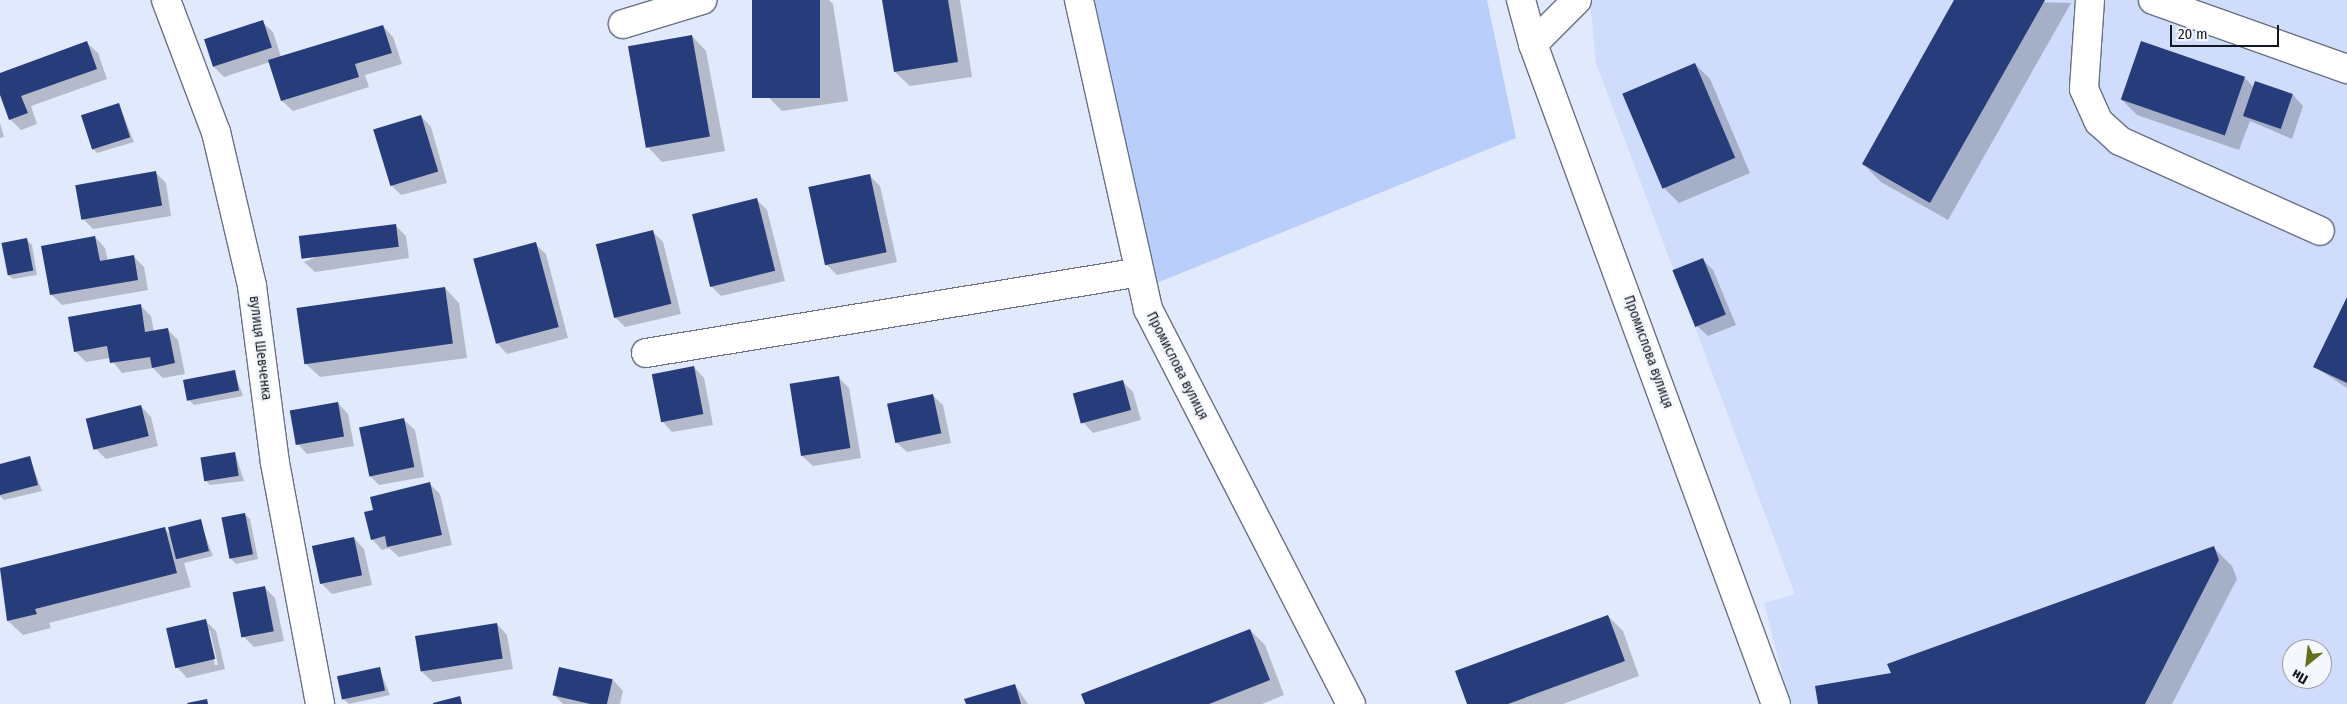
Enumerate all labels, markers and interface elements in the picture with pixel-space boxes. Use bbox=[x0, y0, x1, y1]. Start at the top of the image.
scale bar bbox=[2172, 15, 2281, 47]
text: 20 m bbox=[2178, 25, 2208, 43]
street label: Промислова вулиця bbox=[1620, 293, 1676, 411]
street label: вулиця Шевченка bbox=[245, 295, 275, 401]
street label: Промислова вулиця bbox=[1143, 309, 1211, 423]
north arrow bbox=[2282, 639, 2332, 689]
text: Пн bbox=[2289, 665, 2311, 688]

